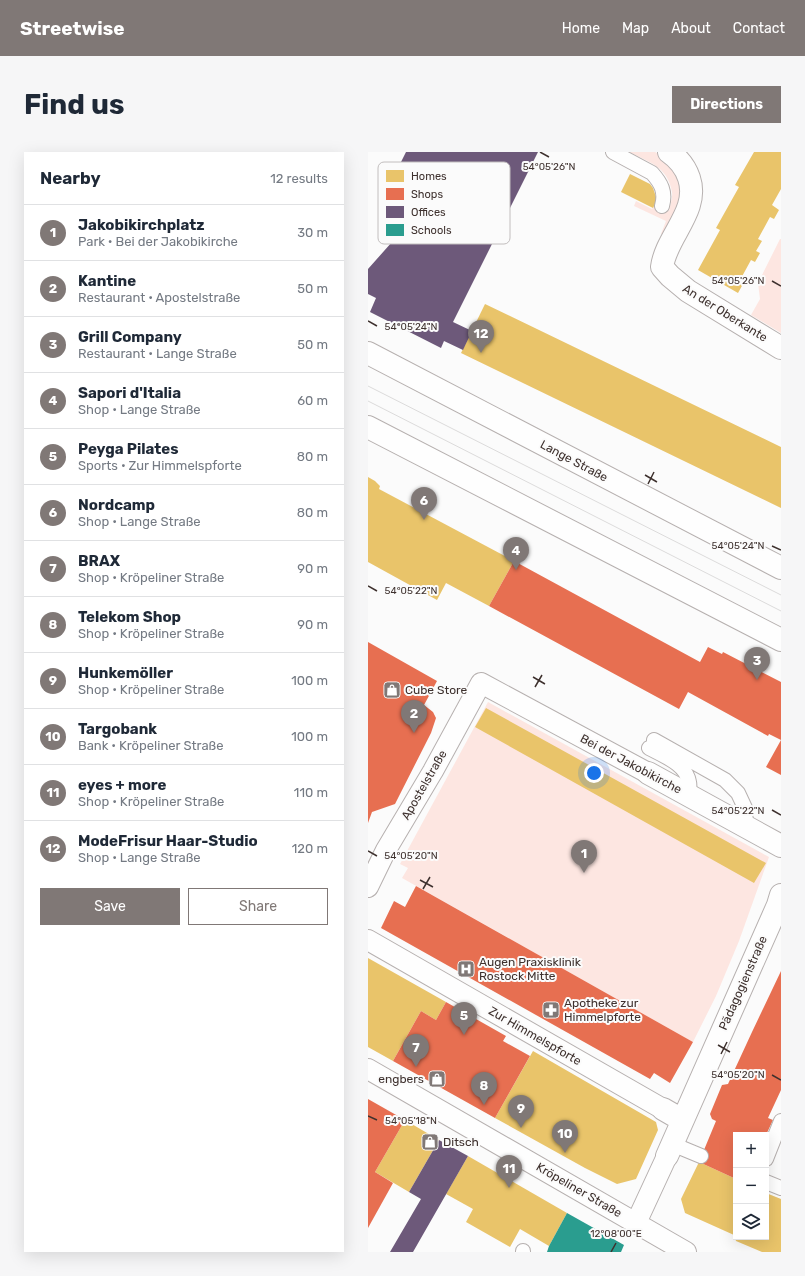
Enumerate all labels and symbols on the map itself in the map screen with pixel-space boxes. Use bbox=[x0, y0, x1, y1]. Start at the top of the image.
text: 54°05'26"N bbox=[523, 161, 575, 173]
legend bbox=[378, 162, 510, 244]
text: Homes bbox=[411, 170, 447, 183]
text: Shops bbox=[411, 188, 443, 201]
text: Offices bbox=[411, 206, 446, 219]
text: Schools bbox=[411, 224, 452, 237]
text: 54°05'26"N bbox=[712, 275, 764, 287]
street label: An der Oberkante bbox=[680, 281, 770, 345]
pin: 12 bbox=[468, 320, 494, 353]
text: 54°05'24"N bbox=[385, 321, 438, 333]
street label: Lange Straße bbox=[538, 437, 610, 485]
pin: 6 bbox=[411, 487, 437, 520]
pin: 4 bbox=[503, 537, 529, 570]
text: 54°05'24"N bbox=[712, 540, 765, 552]
text: 54°05'22"N bbox=[385, 585, 438, 597]
pin: 3 bbox=[744, 647, 770, 680]
shop icon: Cube Store bbox=[382, 680, 402, 700]
place label: Cube Store bbox=[405, 683, 468, 697]
pin: 2 bbox=[401, 700, 427, 733]
street label: Bei der Jakobikirche bbox=[578, 731, 684, 797]
street label: Apostelstraße bbox=[398, 747, 450, 822]
your location bbox=[584, 763, 604, 783]
text: 54°05'22"N bbox=[712, 805, 765, 817]
pin: 1 bbox=[571, 840, 597, 873]
text: 54°05'20"N bbox=[384, 850, 438, 862]
street label: Pädagogienstraße bbox=[716, 933, 770, 1032]
place label: Augen Praxisklinik Rostock Mitte bbox=[479, 955, 582, 983]
hospital icon: Augen Praxisklinik Rostock Mitte bbox=[456, 959, 476, 979]
place label: Apotheke zur Himmelpforte bbox=[564, 996, 641, 1024]
pharmacy icon: Apotheke zur Himmelpforte bbox=[541, 1000, 561, 1020]
pin: 5 bbox=[451, 1002, 477, 1035]
street label: Zur Himmelspforte bbox=[486, 1004, 584, 1068]
pin: 7 bbox=[403, 1034, 429, 1067]
shop icon: engbers bbox=[427, 1069, 447, 1089]
text: 54°05'20"N bbox=[711, 1069, 765, 1081]
place label: engbers bbox=[378, 1072, 424, 1086]
pin: 8 bbox=[471, 1072, 497, 1105]
pin: 9 bbox=[508, 1095, 534, 1128]
text: 54°05'18"N bbox=[385, 1115, 437, 1127]
pin: 10 bbox=[552, 1120, 578, 1153]
shop icon: Ditsch bbox=[420, 1132, 440, 1152]
place label: Ditsch bbox=[443, 1135, 479, 1149]
pin: 11 bbox=[496, 1155, 522, 1188]
street label: Kröpeliner Straße bbox=[534, 1160, 625, 1220]
text: 12°08'00"E bbox=[590, 1228, 642, 1240]

